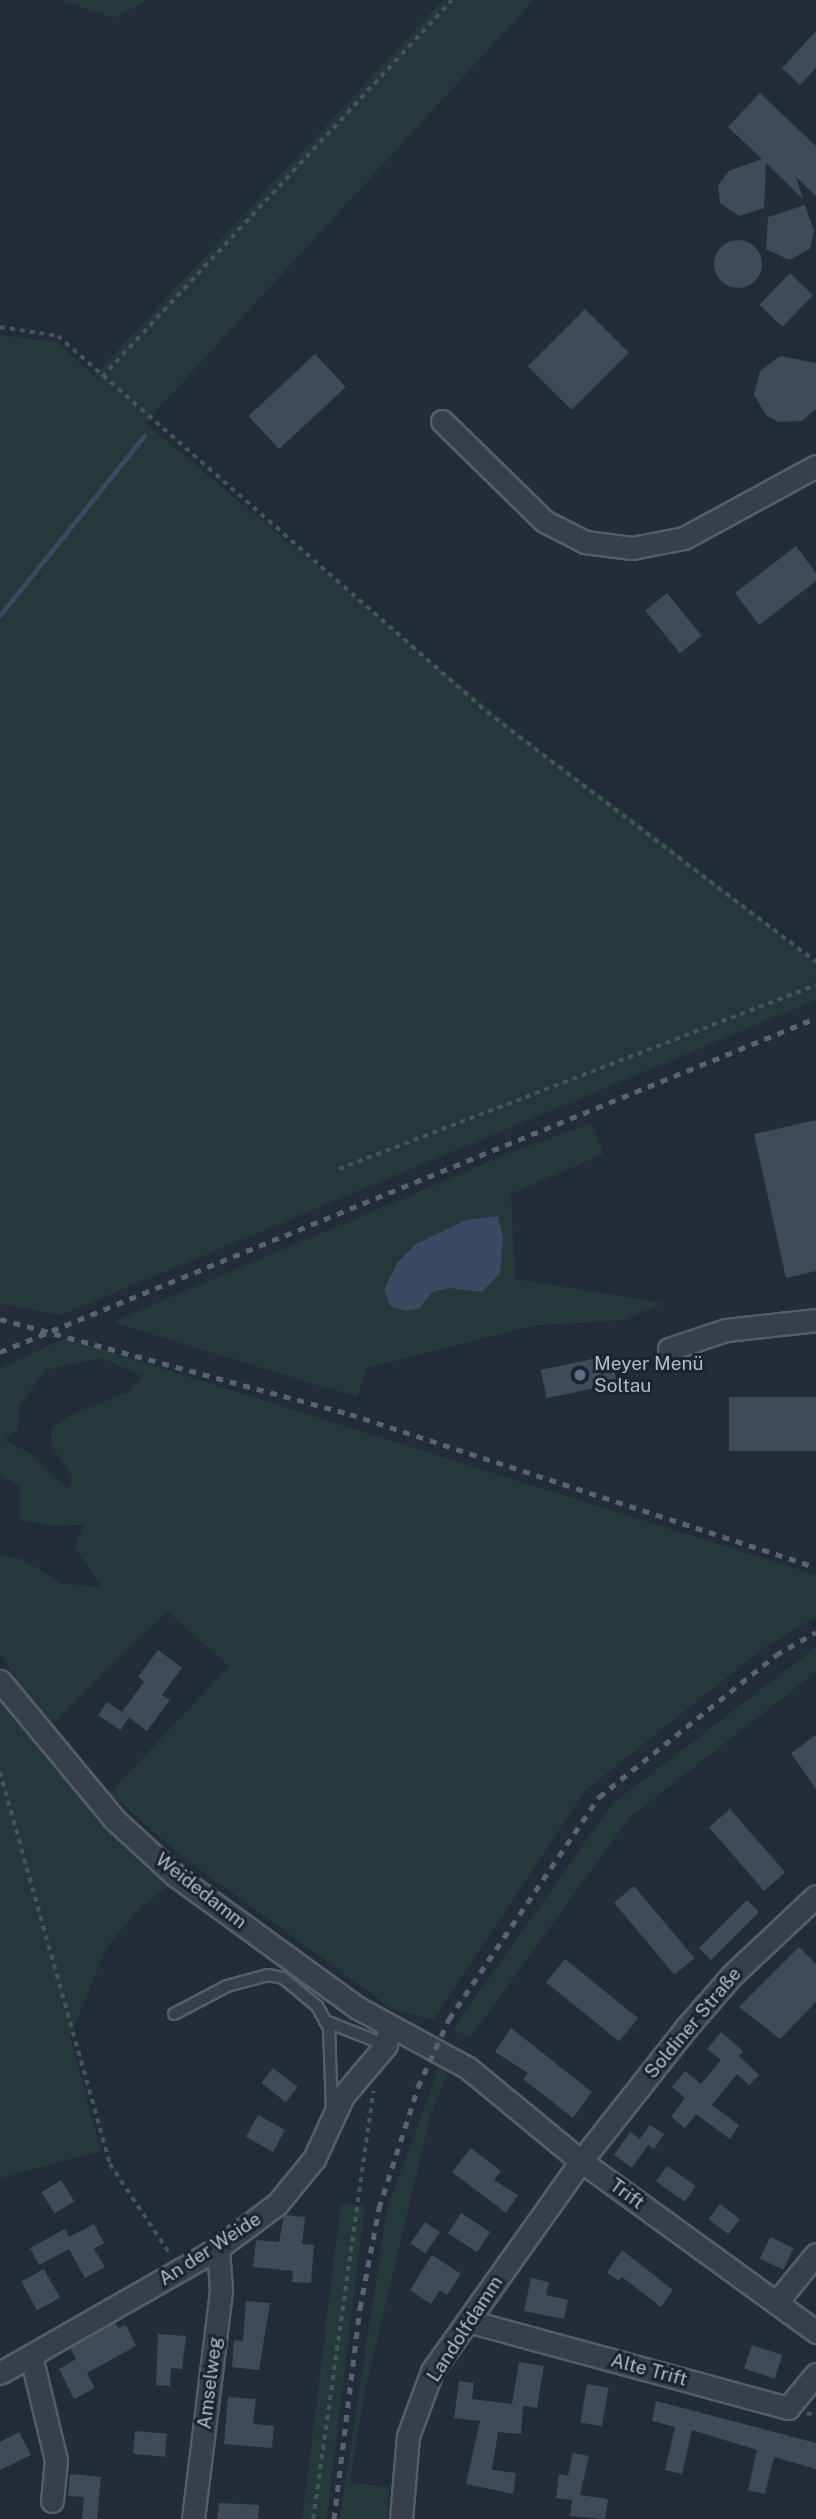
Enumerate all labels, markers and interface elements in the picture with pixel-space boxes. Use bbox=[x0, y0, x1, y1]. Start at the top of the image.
place label: Meyer Menü Soltau bbox=[594, 1353, 704, 1397]
marker: Meyer Menü Soltau bbox=[572, 1367, 588, 1383]
street label: Weidedamm bbox=[151, 1848, 251, 1934]
street label: Soldiner Straße bbox=[640, 1963, 746, 2083]
street label: Trift bbox=[605, 2174, 649, 2214]
street label: An der Weide bbox=[154, 2207, 266, 2291]
street label: Landolfdamm bbox=[422, 2272, 508, 2386]
street label: Amselweg bbox=[193, 2336, 227, 2430]
street label: Alte Trift bbox=[608, 2349, 690, 2391]

